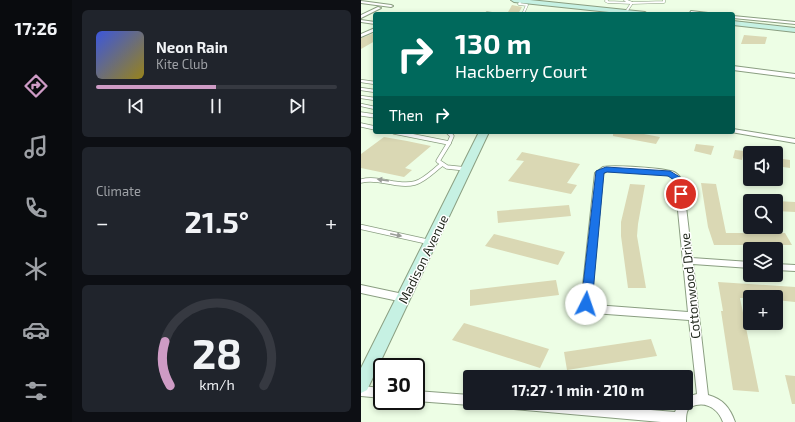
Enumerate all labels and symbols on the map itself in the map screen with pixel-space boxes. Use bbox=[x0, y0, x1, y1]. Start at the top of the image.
one-way arrow bbox=[377, 177, 389, 183]
pin bbox=[664, 177, 698, 211]
street label: Madison Avenue bbox=[395, 212, 451, 306]
one-way arrow bbox=[390, 232, 402, 238]
street label: Cottonwood Drive bbox=[676, 232, 704, 340]
position arrow bbox=[565, 283, 607, 325]
speed limit sign: 30 bbox=[373, 358, 425, 410]

